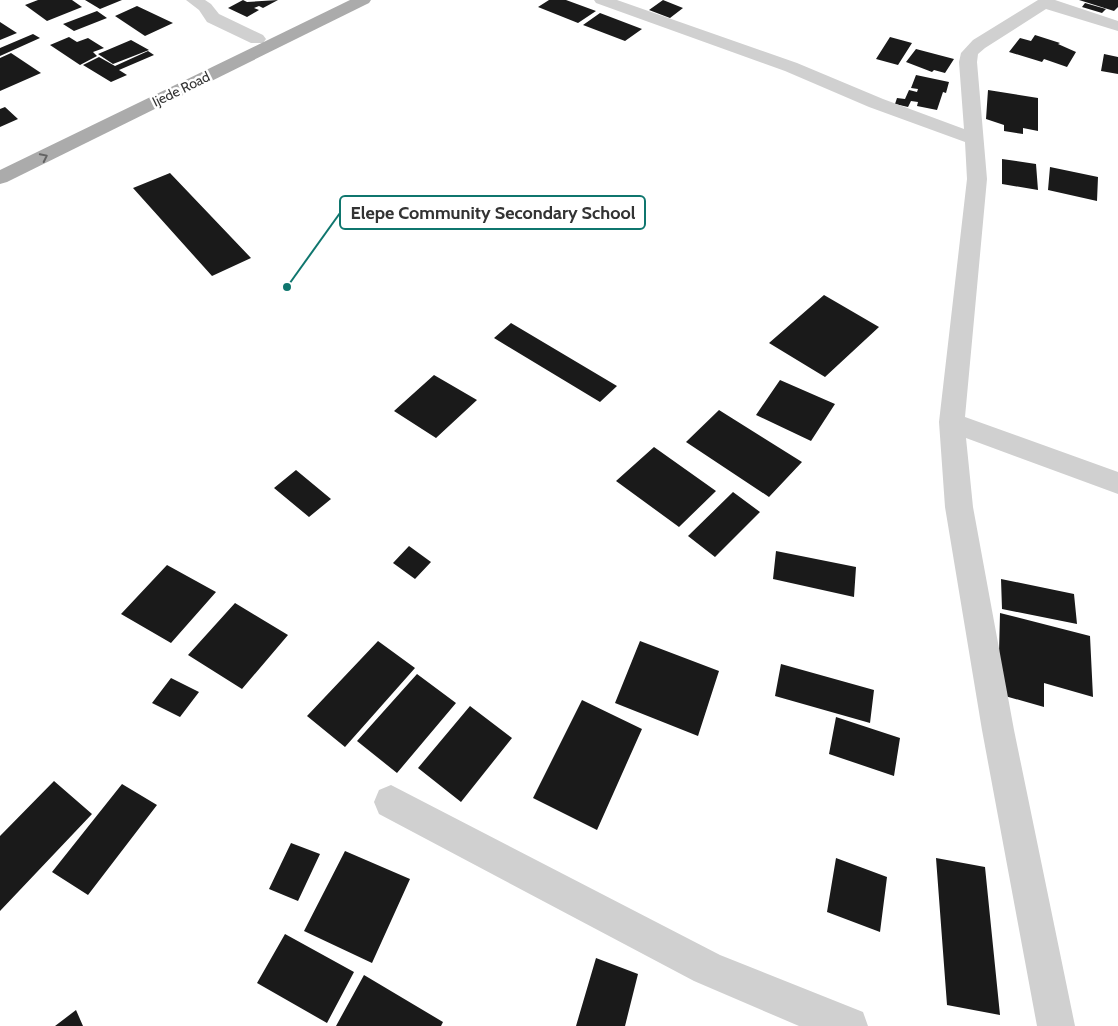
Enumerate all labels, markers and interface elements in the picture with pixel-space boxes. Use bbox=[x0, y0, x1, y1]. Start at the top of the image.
street label: Ijede Road bbox=[149, 67, 213, 111]
one-way arrow bbox=[39, 153, 48, 163]
callout: Elepe Community Secondary School bbox=[340, 196, 645, 229]
text: Elepe Community Secondary School bbox=[351, 202, 636, 224]

